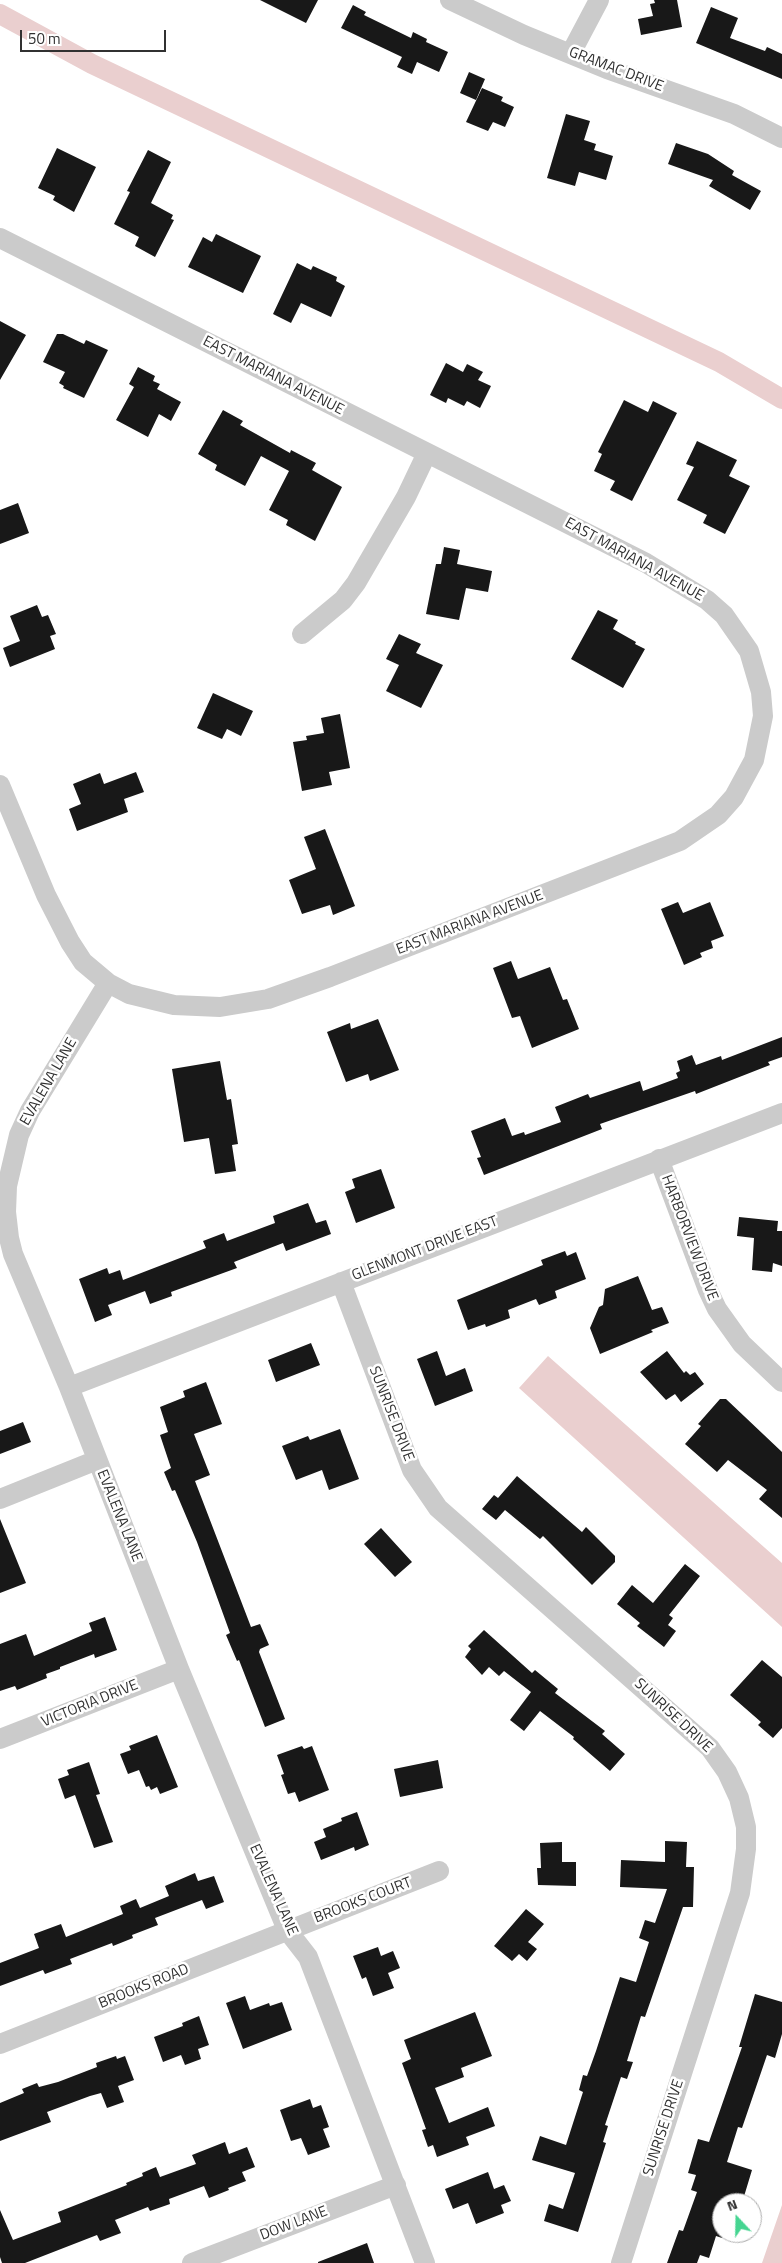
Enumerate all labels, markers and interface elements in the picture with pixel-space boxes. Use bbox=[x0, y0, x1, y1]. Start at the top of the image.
scale bar bbox=[22, 20, 169, 52]
text: 50 m bbox=[28, 27, 61, 50]
street label: GRAMAC DRIVE bbox=[566, 44, 666, 96]
street label: EAST MARIANA AVENUE bbox=[199, 333, 347, 419]
street label: EAST MARIANA AVENUE bbox=[561, 514, 707, 606]
street label: EAST MARIANA AVENUE bbox=[394, 887, 546, 959]
street label: EVALENA LANE bbox=[17, 1035, 81, 1129]
street label: HARBORVIEW DRIVE bbox=[657, 1172, 721, 1304]
street label: GLENMONT DRIVE EAST bbox=[350, 1213, 500, 1285]
street label: SUNRISE DRIVE bbox=[365, 1364, 417, 1464]
street label: EVALENA LANE bbox=[92, 1467, 146, 1565]
street label: SUNRISE DRIVE bbox=[630, 1675, 716, 1757]
street label: VICTORIA DRIVE bbox=[39, 1676, 141, 1732]
street label: EVALENA LANE bbox=[245, 1842, 301, 1938]
street label: BROOKS COURT bbox=[312, 1874, 414, 1928]
street label: BROOKS ROAD bbox=[96, 1961, 192, 2013]
street label: SUNRISE DRIVE bbox=[640, 2078, 688, 2178]
north arrow bbox=[712, 2193, 762, 2243]
text: N bbox=[724, 2193, 740, 2216]
street label: DOW LANE bbox=[258, 2203, 330, 2245]

